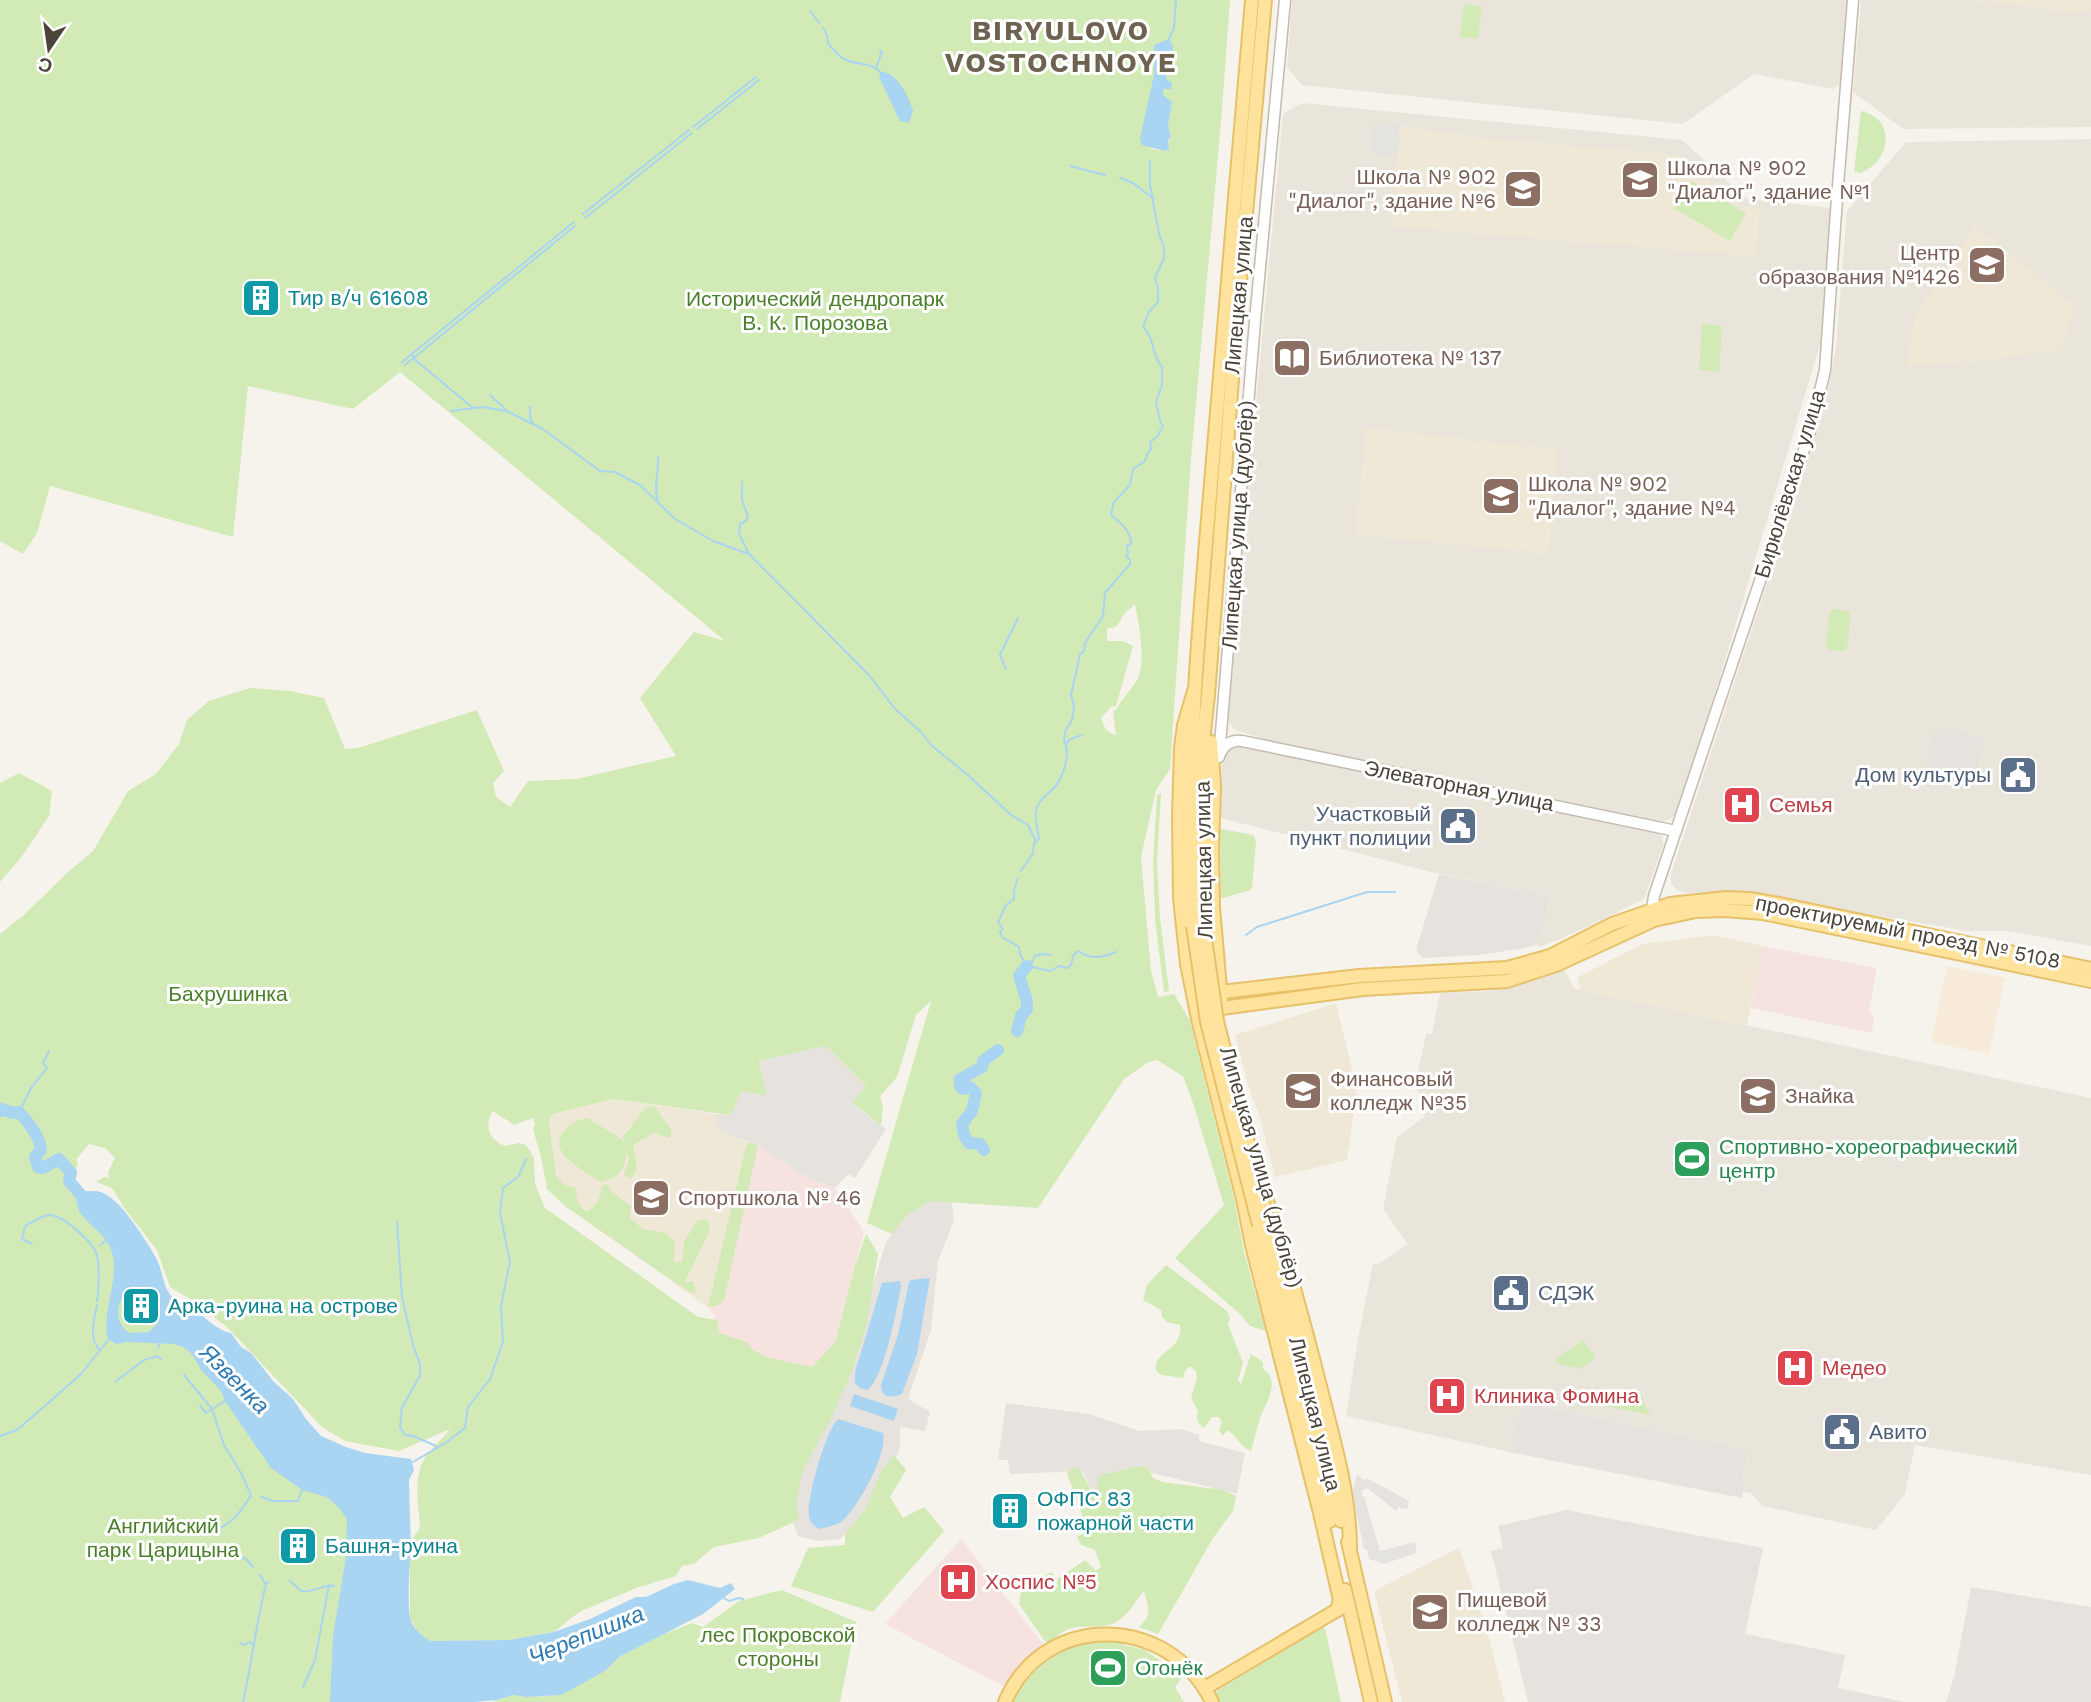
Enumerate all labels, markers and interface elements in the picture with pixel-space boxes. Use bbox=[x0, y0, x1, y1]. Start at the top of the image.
north arrow bbox=[14, 14, 84, 84]
district label: BIRYULOVO VOSTOCHNOYE bbox=[945, 14, 1177, 79]
text: С bbox=[36, 52, 55, 78]
place label: Школа № 902 "Диалог", здание №1 bbox=[1667, 155, 1870, 204]
school or university icon: Школа № 902 "Диалог", здание №1 bbox=[1619, 159, 1661, 201]
place label: Школа № 902 "Диалог", здание №6 bbox=[1288, 164, 1496, 213]
school or university icon: Школа № 902 "Диалог", здание №6 bbox=[1502, 168, 1544, 210]
street label: Липецкая улица bbox=[1219, 215, 1258, 375]
place label: Центр образования №1426 bbox=[1759, 240, 1960, 289]
school or university icon: Центр образования №1426 bbox=[1966, 244, 2008, 286]
building icon: Тир в/ч 61608 bbox=[240, 277, 282, 319]
place label: Тир в/ч 61608 bbox=[288, 285, 429, 310]
park label: Исторический дендропарк В. К. Порозова bbox=[686, 286, 945, 335]
library icon: Библиотека № 137 bbox=[1271, 337, 1313, 379]
place label: Библиотека № 137 bbox=[1319, 345, 1502, 370]
street label: Бирюлёвская улица bbox=[1749, 386, 1830, 581]
street label: Липецкая улица (дублёр) bbox=[1216, 400, 1259, 650]
place label: Школа № 902 "Диалог", здание №4 bbox=[1528, 471, 1736, 520]
school or university icon: Школа № 902 "Диалог", здание №4 bbox=[1480, 475, 1522, 517]
public building icon: Дом культуры bbox=[1997, 754, 2039, 796]
street label: Элеваторная улица bbox=[1362, 755, 1556, 816]
place label: Дом культуры bbox=[1855, 762, 1991, 787]
street label: Липецкая улица bbox=[1190, 780, 1217, 939]
hospital icon: Семья bbox=[1721, 784, 1763, 826]
place label: Семья bbox=[1769, 792, 1833, 817]
place label: Участковый пункт полиции bbox=[1289, 801, 1431, 850]
public building icon: Участковый пункт полиции bbox=[1437, 805, 1479, 847]
street label: проектируемый проезд № 5108 bbox=[1754, 890, 2063, 973]
park label: Бахрушинка bbox=[168, 981, 288, 1006]
street label: Липецкая улица (дублёр) bbox=[1215, 1043, 1308, 1290]
place label: Финансовый колледж №35 bbox=[1330, 1066, 1467, 1115]
school or university icon: Финансовый колледж №35 bbox=[1282, 1070, 1324, 1112]
school or university icon: Знайка bbox=[1737, 1075, 1779, 1117]
place label: Знайка bbox=[1785, 1083, 1854, 1108]
place label: Спортивно-хореографический центр bbox=[1719, 1134, 2018, 1183]
sports icon: Спортивно-хореографический центр bbox=[1671, 1138, 1713, 1180]
school or university icon: Спортшкола № 46 bbox=[630, 1177, 672, 1219]
place label: Спортшкола № 46 bbox=[678, 1185, 861, 1210]
public building icon: СДЭК bbox=[1490, 1272, 1532, 1314]
place label: СДЭК bbox=[1538, 1280, 1595, 1305]
building icon: Арка-руина на острове bbox=[120, 1285, 162, 1327]
place label: Арка-руина на острове bbox=[168, 1293, 398, 1318]
street label: Липецкая улица bbox=[1284, 1334, 1347, 1494]
water label: Язвенка bbox=[193, 1338, 275, 1420]
hospital icon: Медео bbox=[1774, 1347, 1816, 1389]
place label: Медео bbox=[1822, 1355, 1887, 1380]
hospital icon: Клиника Фомина bbox=[1426, 1375, 1468, 1417]
place label: Клиника Фомина bbox=[1474, 1383, 1639, 1408]
public building icon: Авито bbox=[1821, 1411, 1863, 1453]
place label: Авито bbox=[1869, 1419, 1927, 1444]
place label: ОФПС 83 пожарной части bbox=[1037, 1486, 1194, 1535]
building icon: ОФПС 83 пожарной части bbox=[989, 1490, 1031, 1532]
park label: Английский парк Царицына bbox=[87, 1513, 240, 1562]
building icon: Башня-руина bbox=[277, 1525, 319, 1567]
place label: Башня-руина bbox=[325, 1533, 458, 1558]
hospital icon: Хоспис №5 bbox=[937, 1561, 979, 1603]
place label: Хоспис №5 bbox=[985, 1569, 1097, 1594]
place label: Пищевой колледж № 33 bbox=[1457, 1587, 1601, 1636]
school or university icon: Пищевой колледж № 33 bbox=[1409, 1591, 1451, 1633]
water label: Черепишка bbox=[525, 1600, 648, 1671]
park label: лес Покровской стороны bbox=[700, 1622, 856, 1671]
sports icon: Огонёк bbox=[1087, 1647, 1129, 1689]
place label: Огонёк bbox=[1135, 1655, 1203, 1680]

